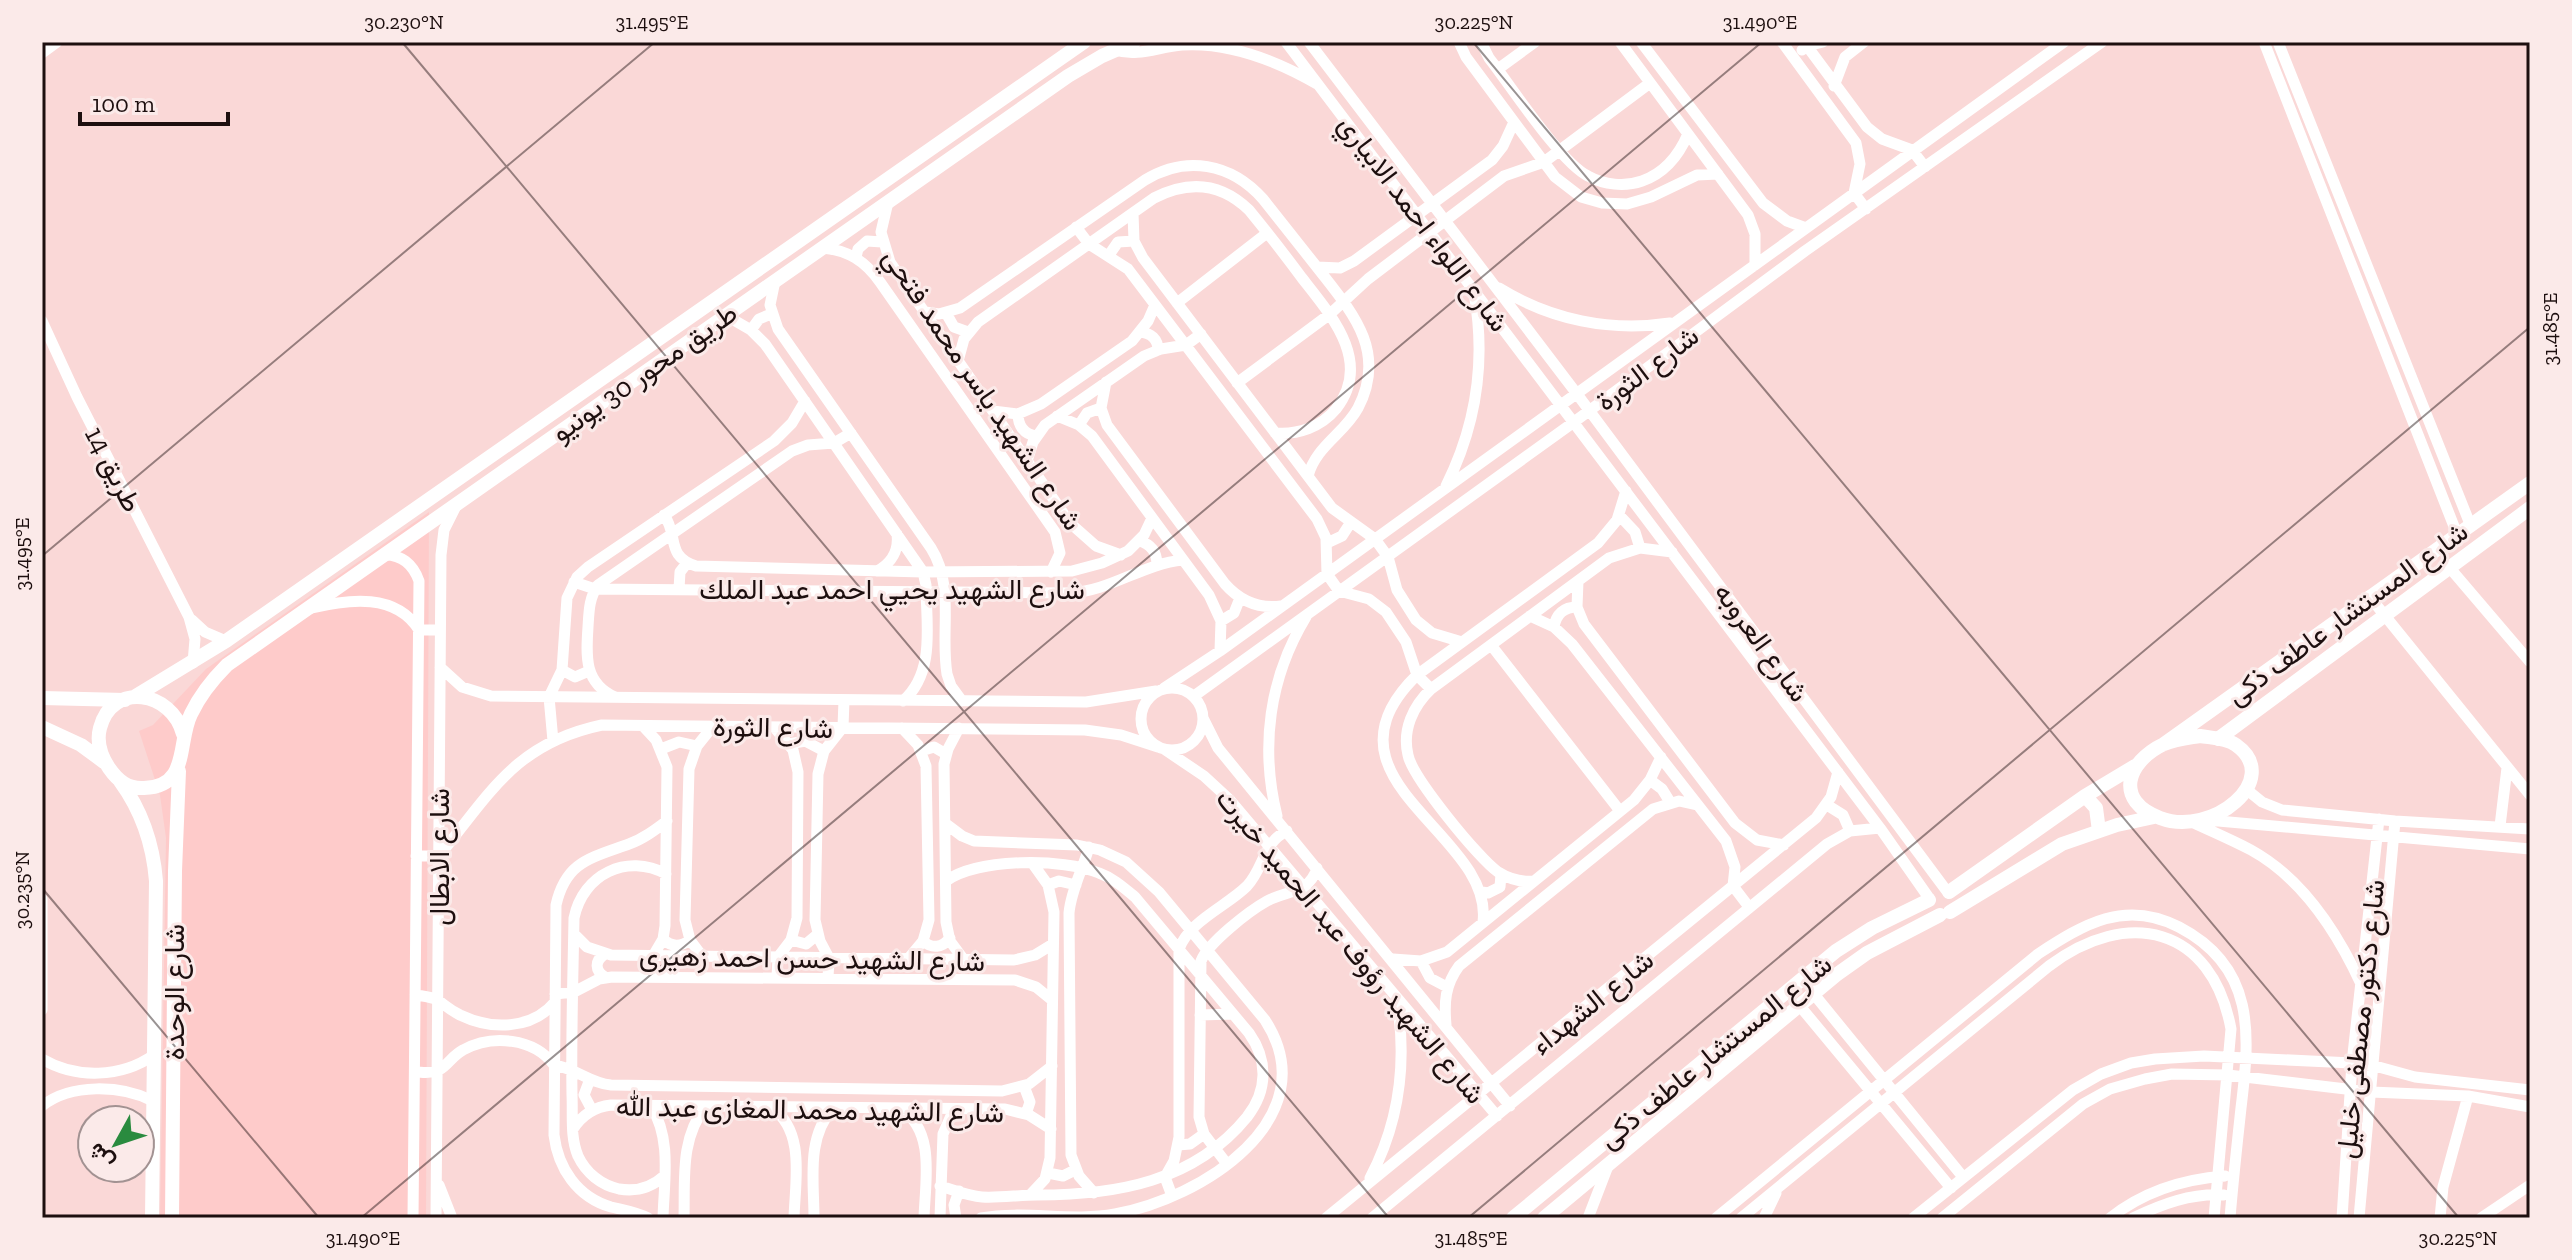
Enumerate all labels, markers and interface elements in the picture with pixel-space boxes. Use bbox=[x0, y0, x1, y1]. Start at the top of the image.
text: 30.230°N bbox=[364, 10, 444, 34]
text: 31.495°E bbox=[615, 10, 689, 34]
text: 30.225°N bbox=[1435, 10, 1514, 34]
text: 31.490°E bbox=[1723, 10, 1797, 34]
scale bar bbox=[80, 76, 228, 126]
text: 100 m bbox=[92, 89, 155, 118]
street label: شارع اللواء احمد الابياري bbox=[1327, 108, 1516, 342]
street label: شارع الشهيد ياسر محمد فتحي bbox=[871, 242, 1089, 540]
text: 31.485°E bbox=[2538, 292, 2562, 366]
street label: طريق محور 30 يونيو bbox=[545, 296, 744, 450]
street label: شارع الثورة bbox=[1589, 319, 1706, 419]
street label: طريق 14 bbox=[77, 421, 149, 518]
street label: شارع المستشار عاطف ذكى bbox=[2220, 515, 2476, 714]
text: 31.495°E bbox=[10, 517, 34, 591]
street label: شارع الشهيد يحيي احمد عبد الملك bbox=[699, 573, 1085, 612]
street label: شارع العروبه bbox=[1706, 576, 1816, 709]
street label: شارع الثورة bbox=[713, 710, 833, 747]
street label: شارع الشهيد رؤوف عبد الحميد خيرت bbox=[1208, 782, 1492, 1112]
street label: شارع الابطال bbox=[423, 788, 458, 926]
text: 30.235°N bbox=[10, 851, 34, 929]
street label: شارع دكتور مصطفى خليل bbox=[2329, 878, 2394, 1160]
street label: شارع الوحدة bbox=[158, 924, 193, 1060]
street label: شارع الشهيد حسن احمد زهيرى bbox=[639, 939, 985, 980]
street label: شارع الشهداء bbox=[1525, 943, 1661, 1063]
street label: شارع المستشار عاطف ذكى bbox=[1592, 947, 1840, 1157]
street label: شارع الشهيد محمد المغازى عبد الله bbox=[616, 1090, 1004, 1131]
north arrow bbox=[76, 1104, 156, 1184]
text: ش bbox=[82, 1138, 120, 1175]
text: 31.490°E bbox=[326, 1226, 400, 1250]
text: 31.485°E bbox=[1434, 1226, 1508, 1250]
text: 30.225°N bbox=[2419, 1226, 2498, 1250]

